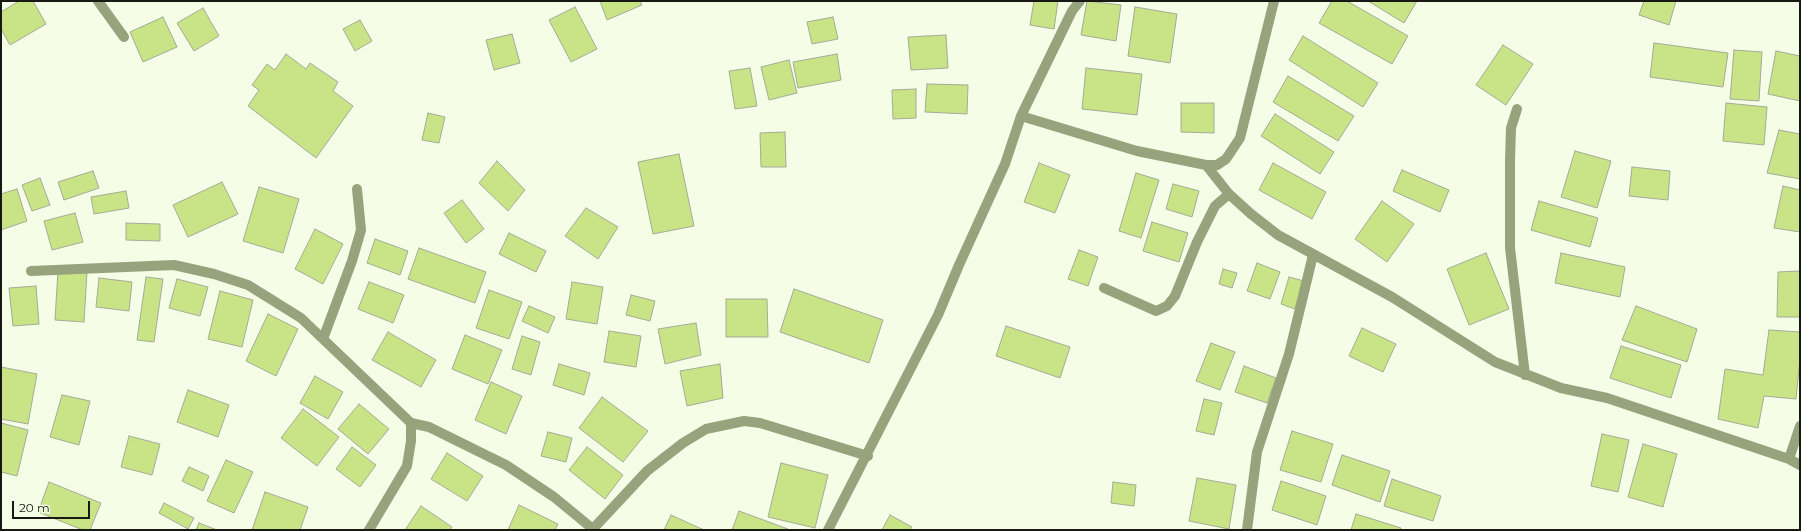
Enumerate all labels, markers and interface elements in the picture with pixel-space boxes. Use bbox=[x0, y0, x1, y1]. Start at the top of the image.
scale bar bbox=[14, 493, 92, 519]
text: 20 m bbox=[19, 500, 50, 515]

